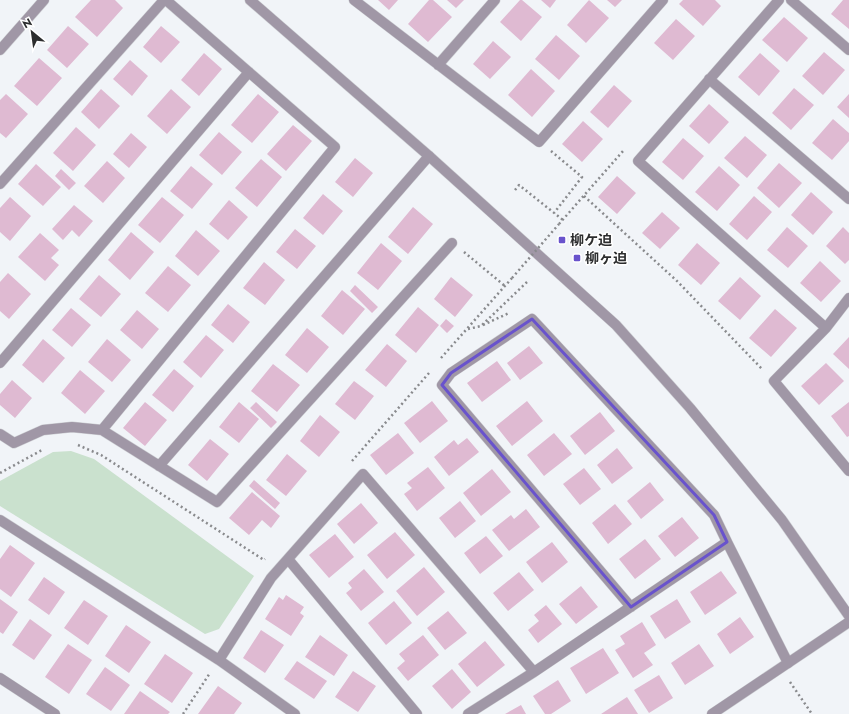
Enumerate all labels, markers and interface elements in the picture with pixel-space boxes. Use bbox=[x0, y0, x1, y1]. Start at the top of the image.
north arrow bbox=[12, 12, 52, 52]
text: N bbox=[19, 14, 35, 32]
place label: 柳ケ迫 bbox=[570, 230, 612, 250]
marker: 柳ケ迫 bbox=[557, 235, 567, 245]
place label: 柳ヶ迫 bbox=[585, 248, 627, 268]
marker: 柳ヶ迫 bbox=[572, 253, 582, 263]

